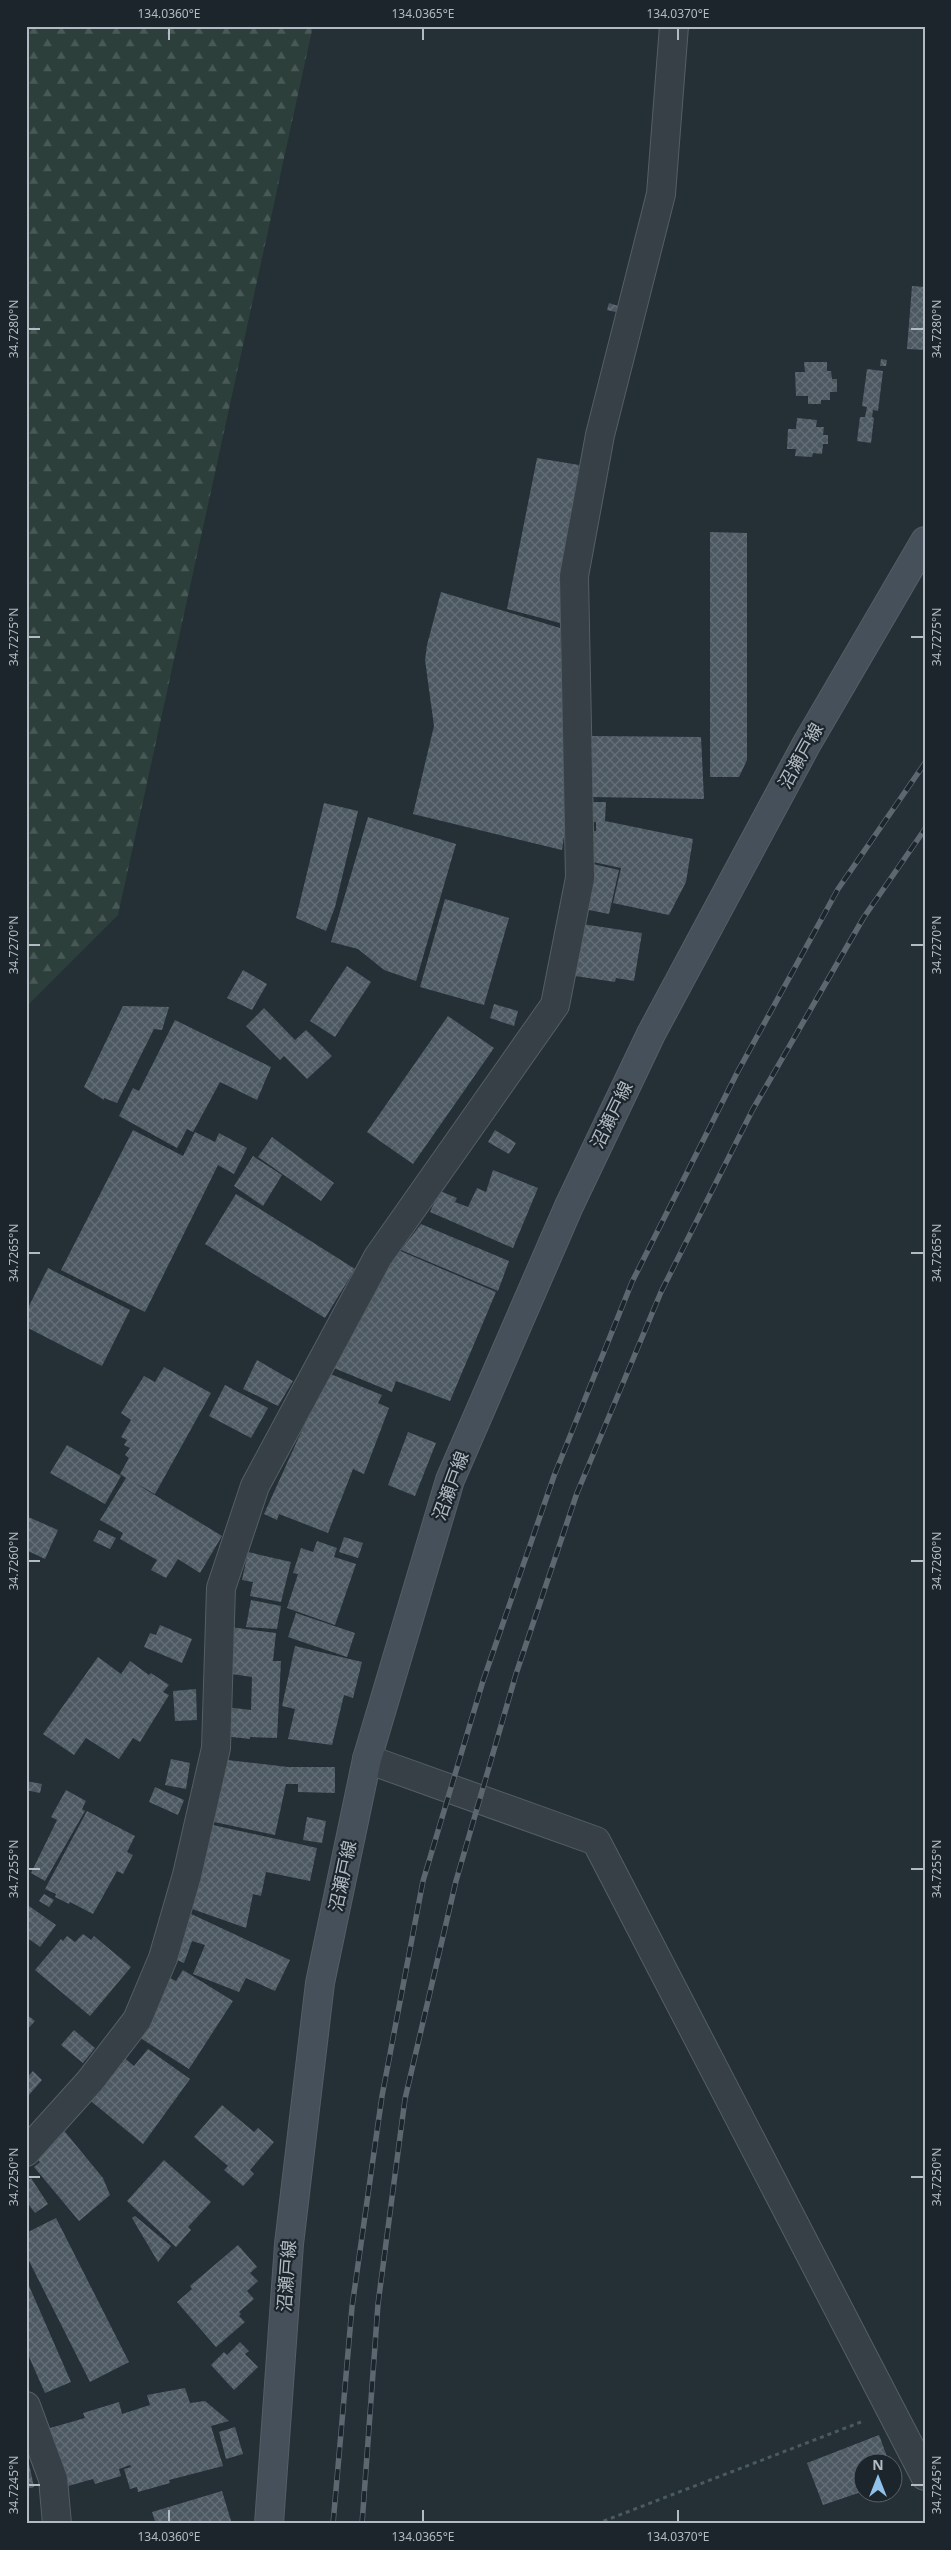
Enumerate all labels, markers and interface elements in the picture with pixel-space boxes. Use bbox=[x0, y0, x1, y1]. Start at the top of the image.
text: 134.0360°E bbox=[137, 5, 201, 22]
text: 134.0365°E bbox=[391, 5, 455, 22]
text: 134.0370°E bbox=[646, 5, 710, 22]
text: 34.7280°N bbox=[5, 300, 22, 358]
text: 34.7280°N bbox=[928, 300, 945, 358]
text: 34.7275°N bbox=[5, 608, 22, 666]
text: 34.7275°N bbox=[928, 608, 945, 666]
street label: 沼瀬戸線 bbox=[772, 718, 828, 793]
text: 34.7270°N bbox=[5, 916, 22, 974]
text: 34.7270°N bbox=[928, 916, 945, 974]
street label: 沼瀬戸線 bbox=[585, 1077, 638, 1152]
text: 34.7265°N bbox=[5, 1224, 22, 1282]
text: 34.7265°N bbox=[928, 1224, 945, 1282]
street label: 沼瀬戸線 bbox=[426, 1448, 474, 1524]
text: 34.7260°N bbox=[5, 1532, 22, 1590]
text: 34.7260°N bbox=[928, 1532, 945, 1590]
street label: 沼瀬戸線 bbox=[323, 1838, 361, 1914]
text: 34.7255°N bbox=[5, 1840, 22, 1898]
text: 34.7255°N bbox=[928, 1840, 945, 1898]
text: 34.7250°N bbox=[5, 2148, 22, 2206]
text: 34.7250°N bbox=[928, 2148, 945, 2206]
street label: 沼瀬戸線 bbox=[272, 2239, 300, 2313]
north arrow bbox=[854, 2452, 904, 2502]
text: N bbox=[872, 2455, 884, 2474]
text: 34.7245°N bbox=[5, 2456, 22, 2514]
text: 34.7245°N bbox=[928, 2456, 945, 2514]
text: 134.0360°E bbox=[137, 2528, 201, 2545]
text: 134.0365°E bbox=[391, 2528, 455, 2545]
text: 134.0370°E bbox=[646, 2528, 710, 2545]

